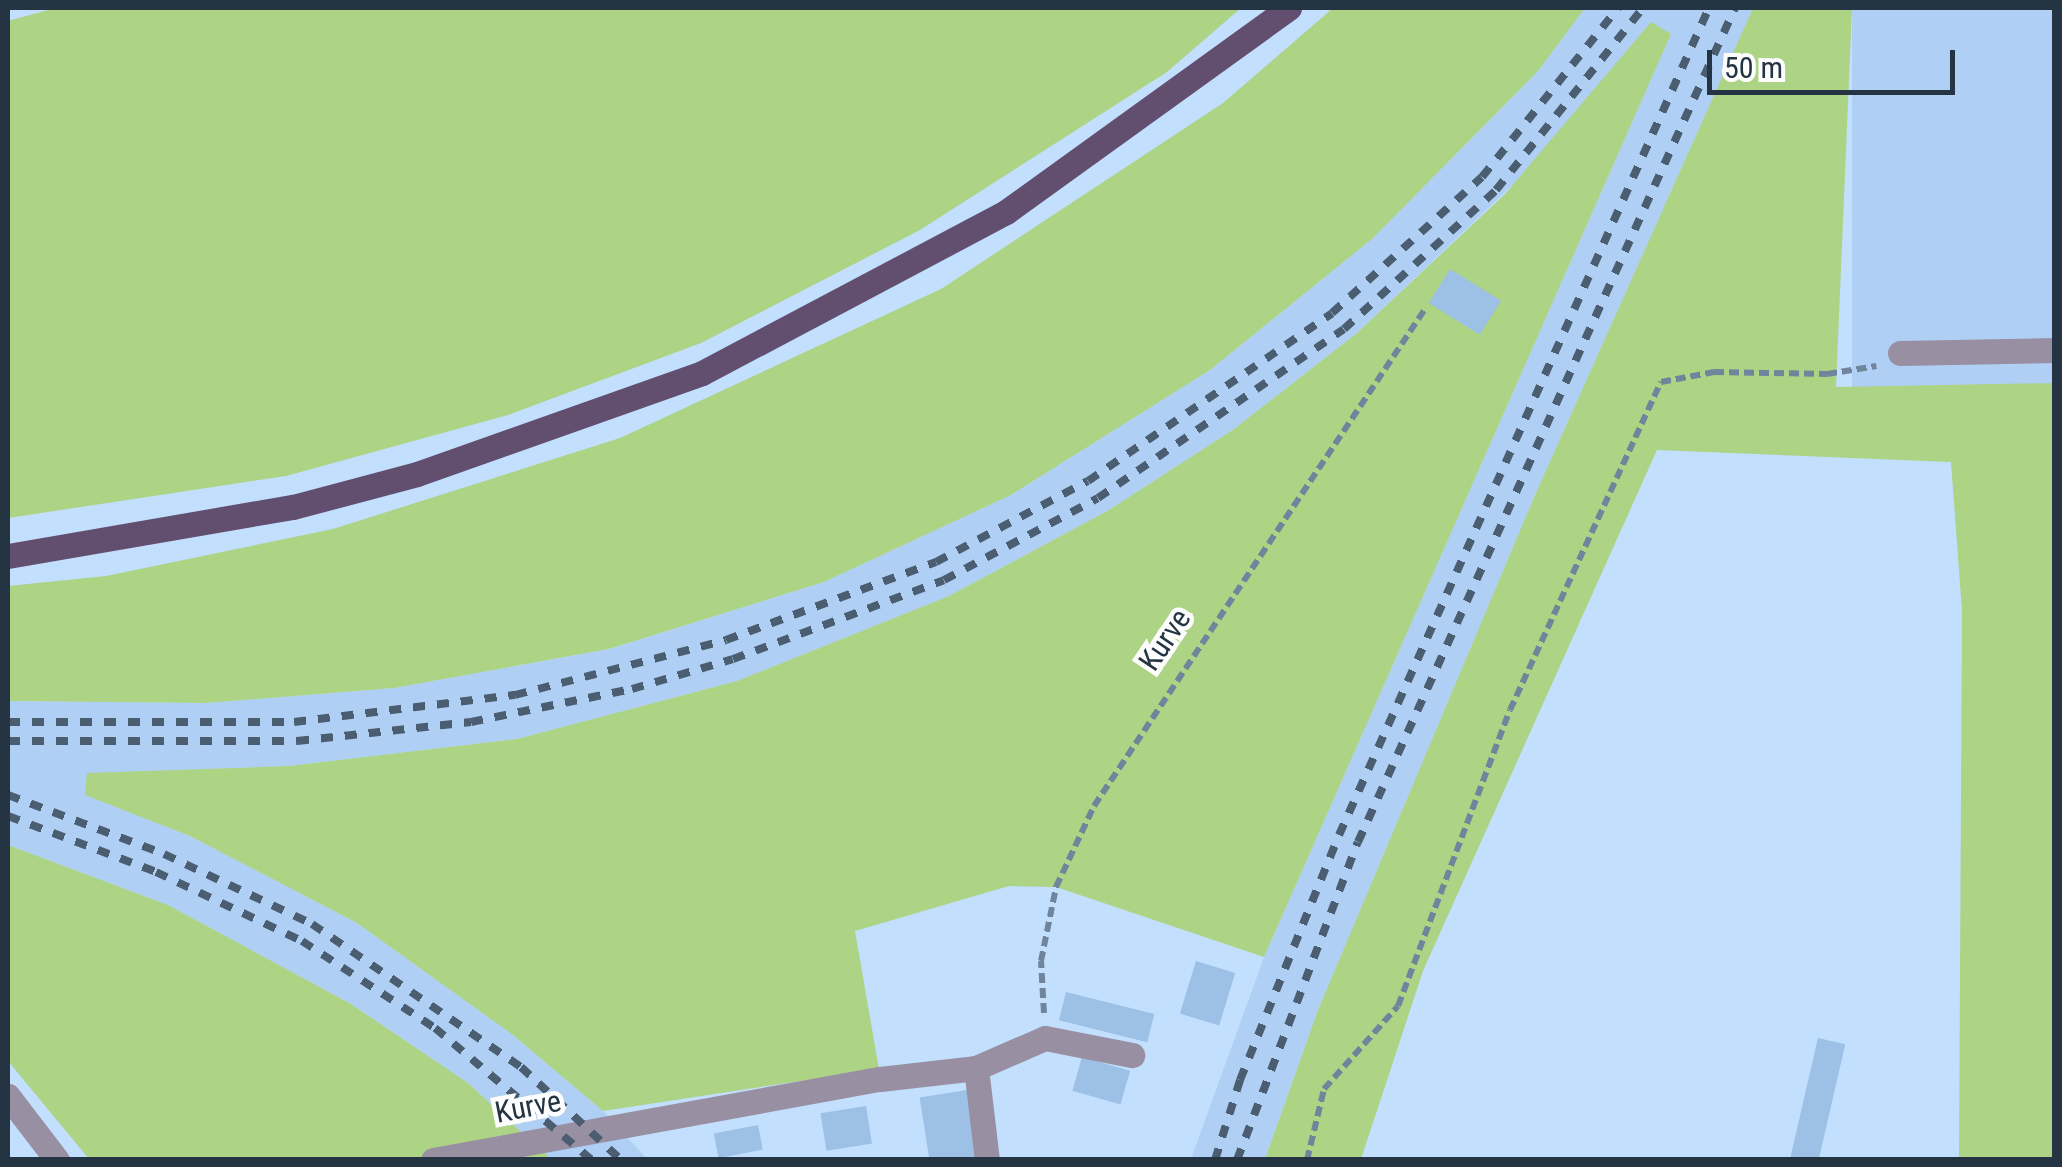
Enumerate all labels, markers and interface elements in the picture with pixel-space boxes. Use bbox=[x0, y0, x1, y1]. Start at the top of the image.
scale bar bbox=[1712, 30, 1960, 92]
text: 50 m bbox=[1724, 50, 1783, 85]
street label: Kurve bbox=[1131, 602, 1199, 678]
street label: Kurve bbox=[492, 1083, 564, 1131]

